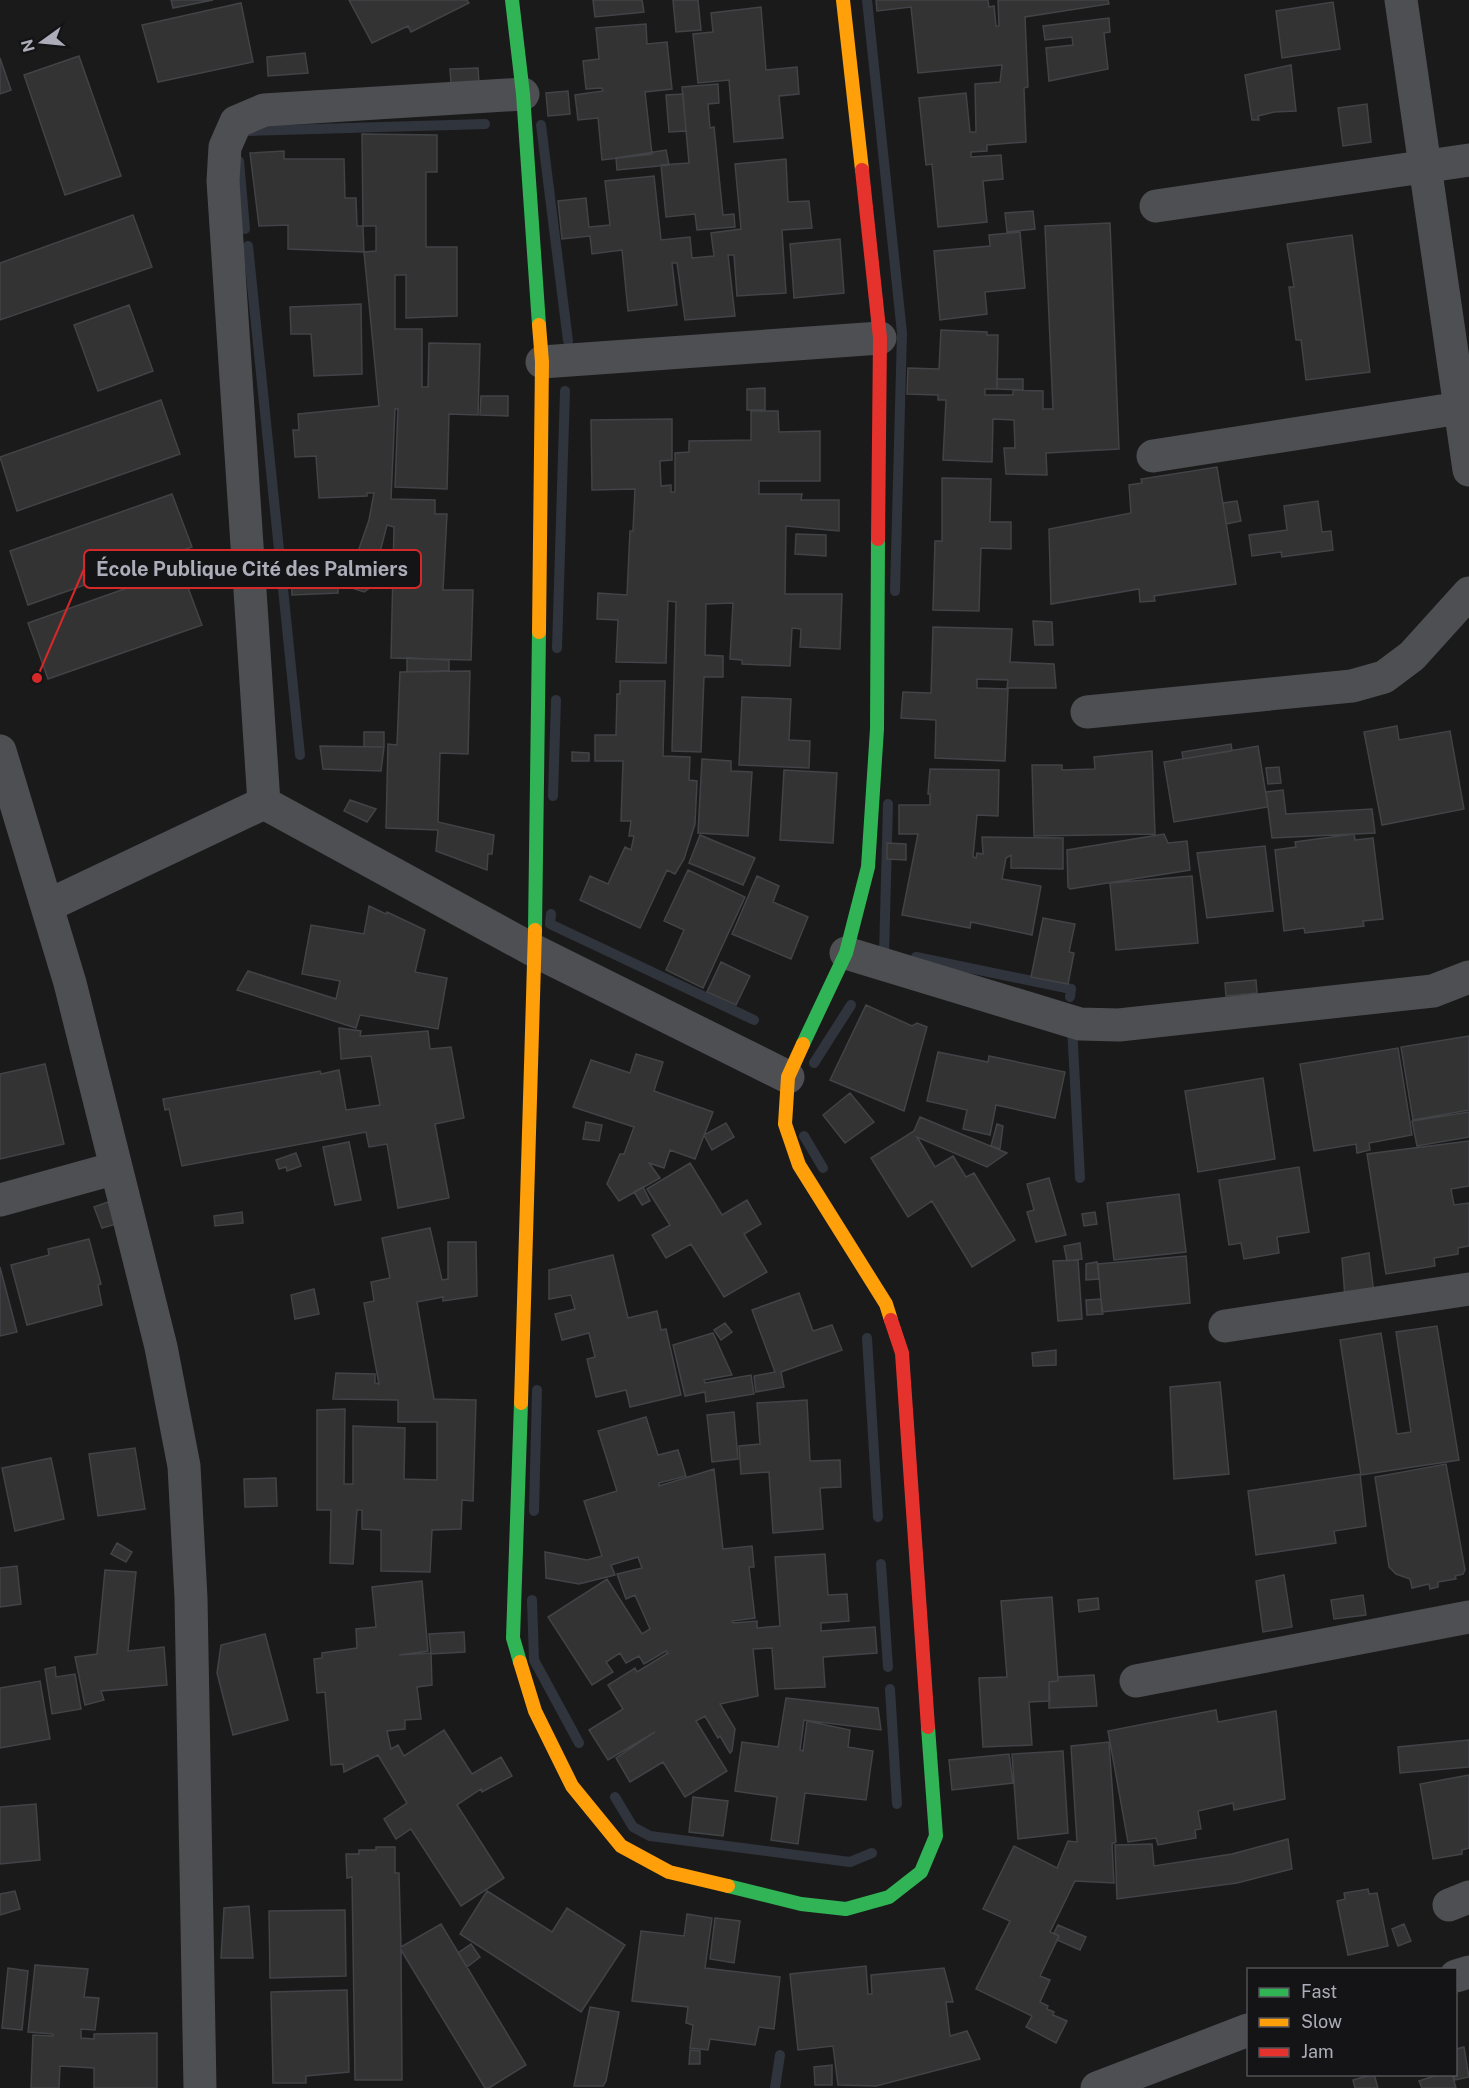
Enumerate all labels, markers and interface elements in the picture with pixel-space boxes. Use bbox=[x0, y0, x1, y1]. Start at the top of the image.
north arrow bbox=[12, 12, 72, 72]
text: N bbox=[17, 37, 39, 54]
callout: École Publique Cité des Palmiers bbox=[84, 550, 421, 588]
text: École Publique Cité des Palmiers bbox=[96, 556, 408, 581]
legend bbox=[1247, 1968, 1457, 2076]
text: Fast bbox=[1301, 1981, 1337, 2002]
text: Slow bbox=[1301, 2011, 1342, 2032]
text: Jam bbox=[1301, 2041, 1334, 2062]

